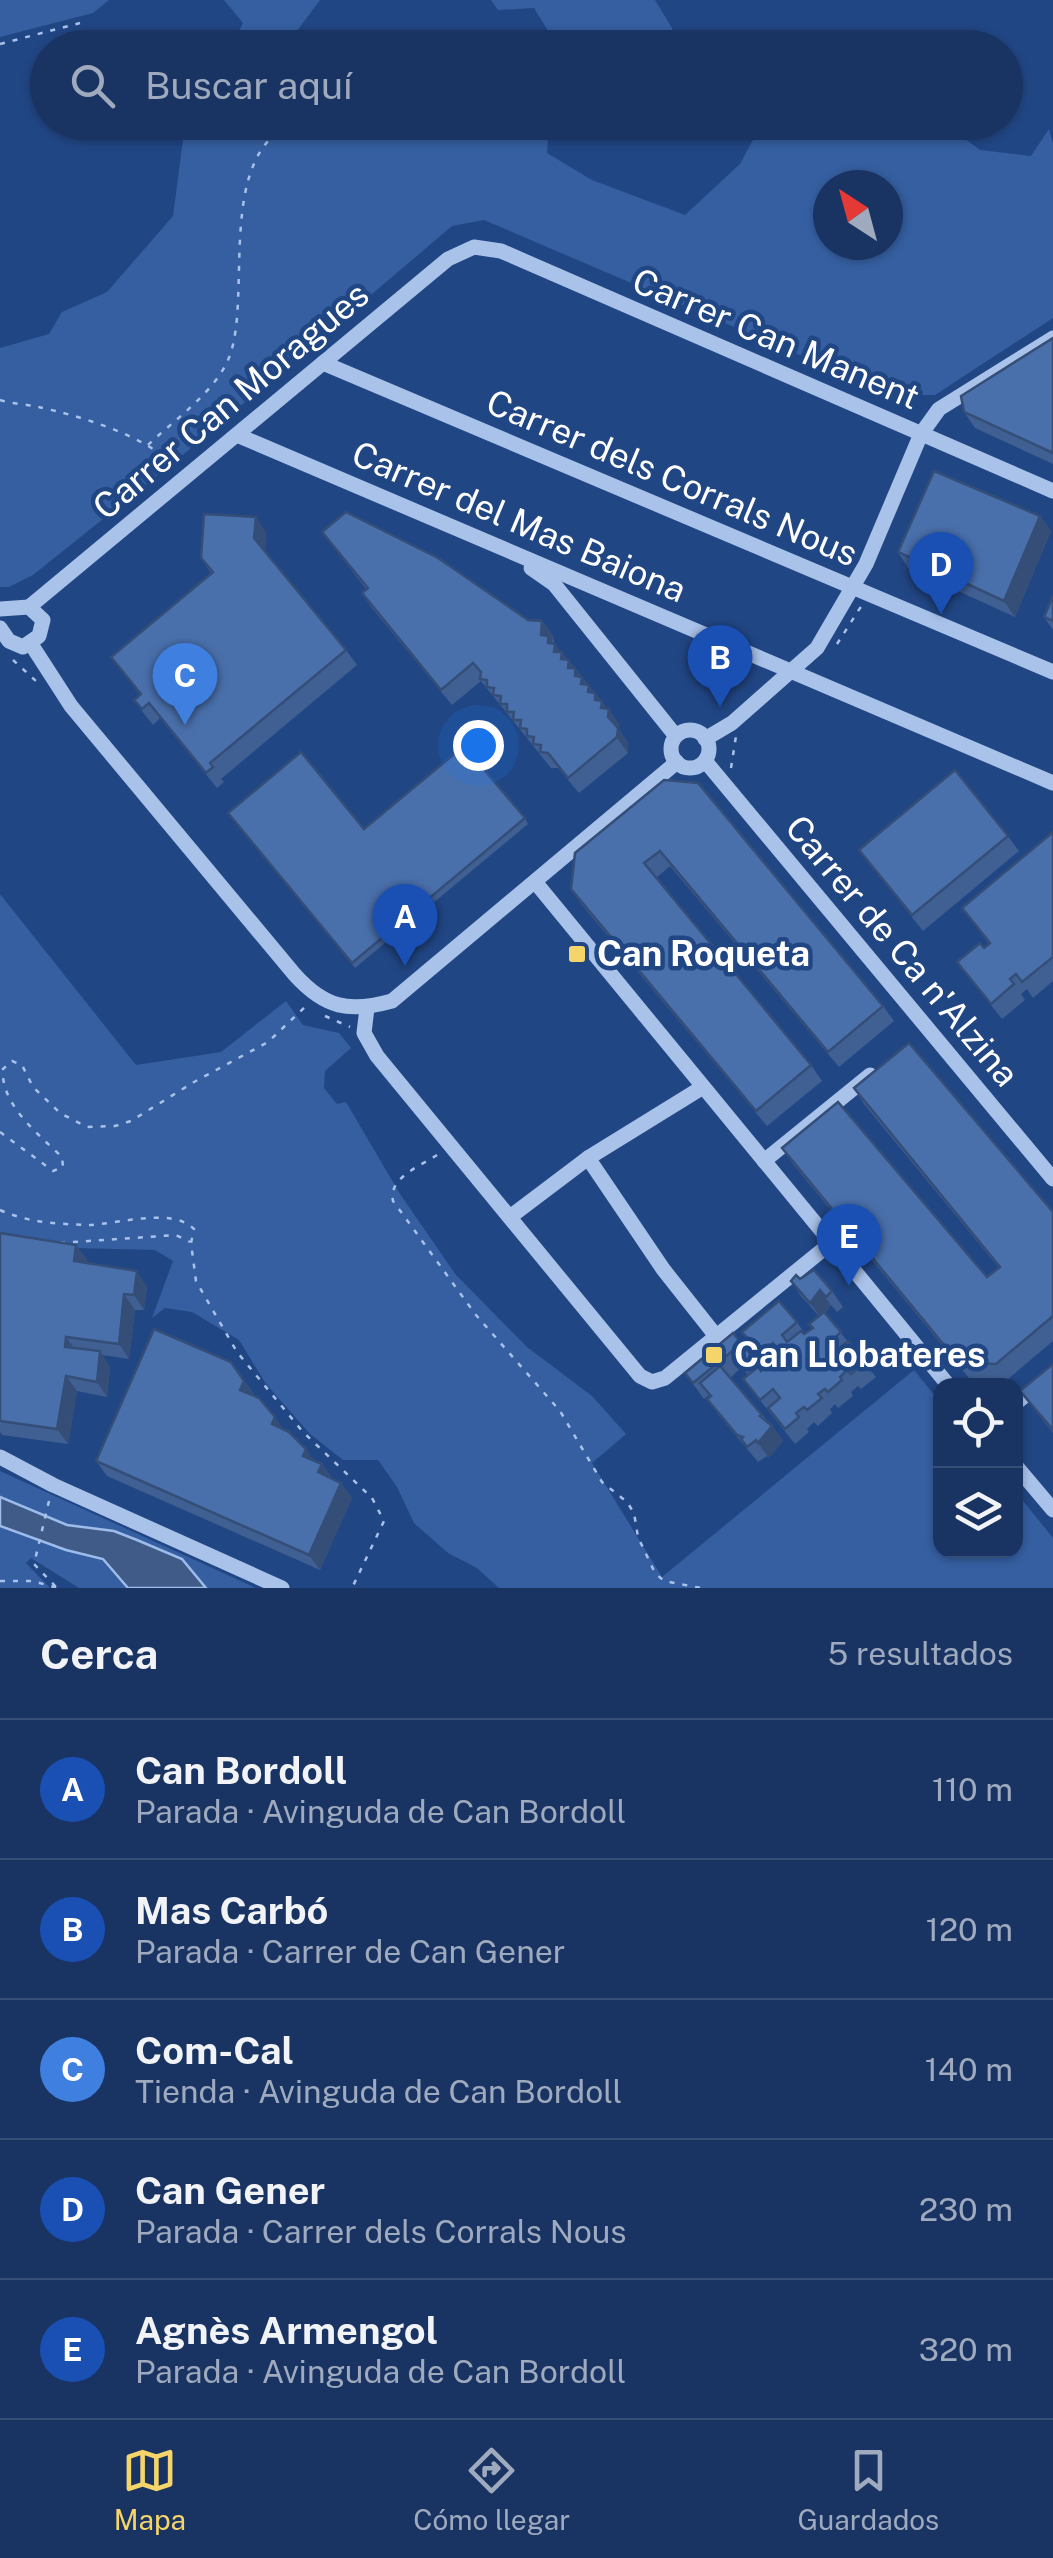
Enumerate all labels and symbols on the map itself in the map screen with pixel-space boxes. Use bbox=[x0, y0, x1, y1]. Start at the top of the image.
north arrow bbox=[813, 170, 903, 260]
street label: Carrer Can Manent bbox=[627, 260, 926, 417]
street label: Carrer Can Moragues bbox=[85, 274, 376, 528]
street label: Carrer dels Corrals Nous bbox=[481, 381, 864, 574]
street label: Carrer del Mas Baiona bbox=[346, 433, 692, 610]
pin: D bbox=[908, 532, 974, 614]
pin: B bbox=[688, 624, 752, 707]
pin: C bbox=[152, 642, 218, 725]
your location bbox=[453, 720, 504, 771]
street label: Carrer de Ca n'Alzina bbox=[777, 807, 1027, 1094]
pin: A bbox=[372, 884, 438, 966]
place label: Can Roqueta bbox=[597, 933, 810, 974]
marker: Can Roqueta bbox=[566, 943, 588, 965]
pin: E bbox=[816, 1204, 882, 1286]
place label: Can Llobateres bbox=[734, 1334, 985, 1375]
marker: Can Llobateres bbox=[703, 1344, 725, 1366]

